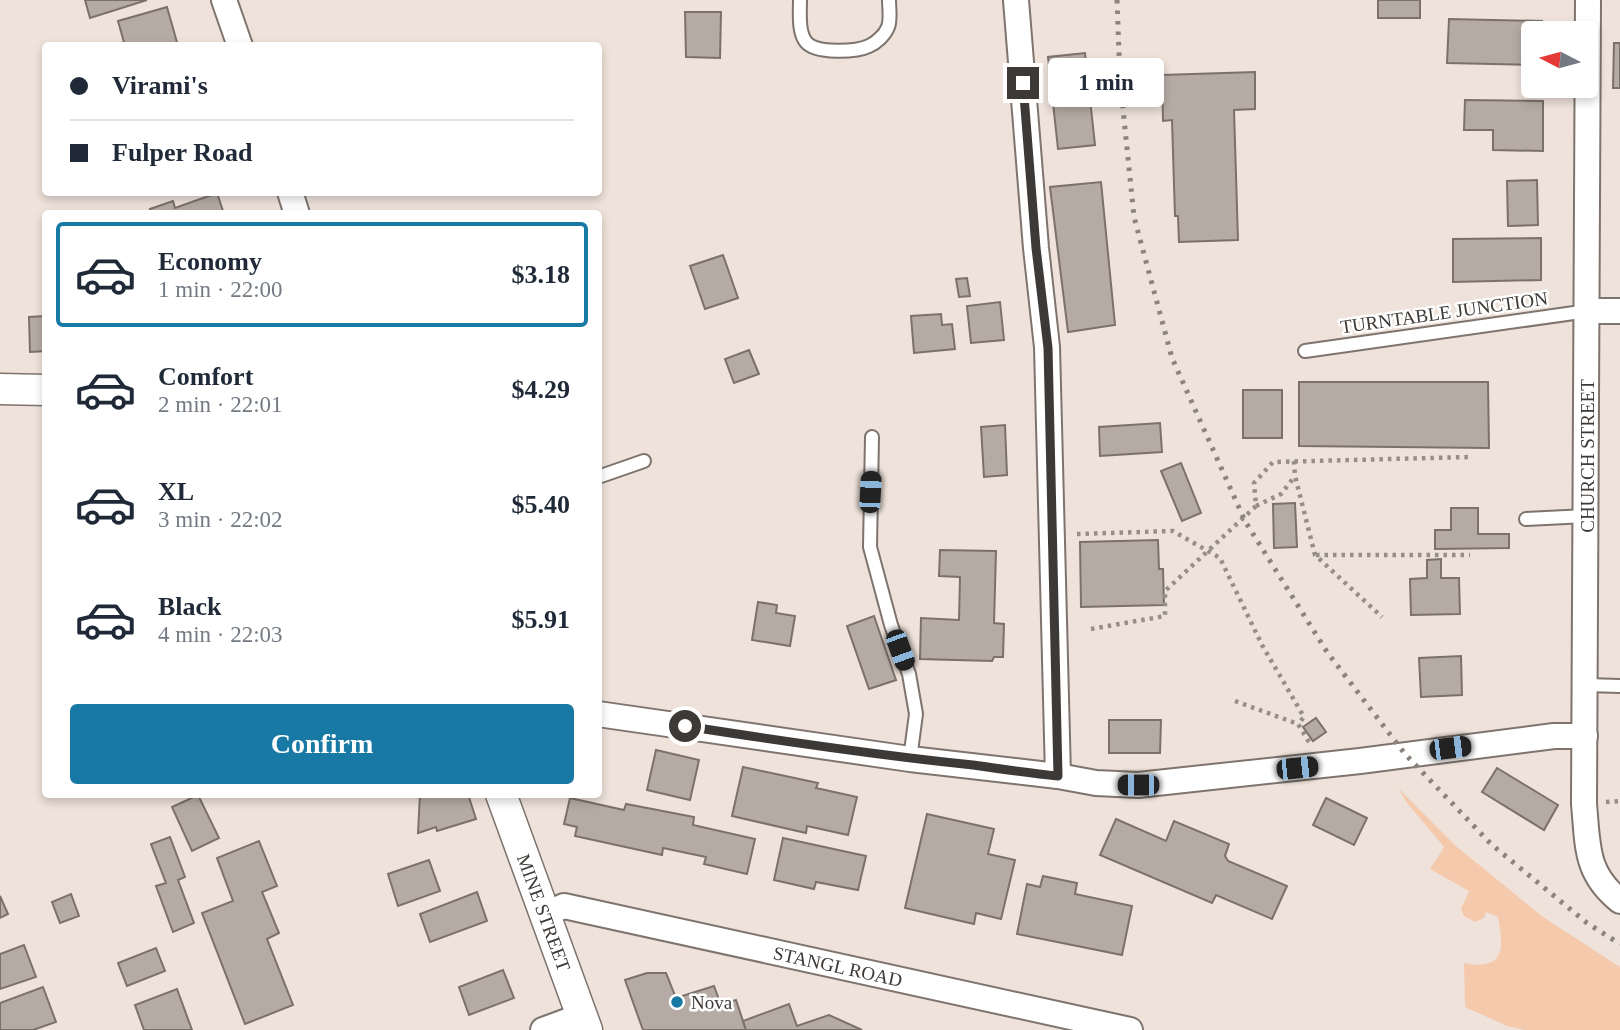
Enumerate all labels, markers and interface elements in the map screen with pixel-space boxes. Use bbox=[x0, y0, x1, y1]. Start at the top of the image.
north arrow bbox=[1521, 21, 1598, 98]
map controls bbox=[1521, 21, 1598, 98]
callout: 1 min bbox=[1048, 58, 1163, 108]
route end bbox=[1007, 67, 1039, 99]
text: 1 min bbox=[1078, 70, 1134, 95]
text: Virami's bbox=[112, 71, 208, 100]
text: Fulper Road bbox=[112, 138, 252, 167]
icon: car bbox=[74, 243, 137, 306]
text: Economy bbox=[158, 247, 262, 276]
text: $3.18 bbox=[512, 260, 570, 289]
text: 1 min · 22:00 bbox=[158, 277, 283, 302]
street label: TURNTABLE JUNCTION bbox=[1339, 288, 1549, 337]
icon: car bbox=[74, 358, 137, 421]
text: Comfort bbox=[158, 362, 253, 391]
text: $4.29 bbox=[512, 375, 570, 404]
street label: CHURCH STREET bbox=[1577, 379, 1598, 533]
text: 2 min · 22:01 bbox=[158, 392, 283, 417]
car bbox=[859, 470, 882, 514]
icon: car bbox=[74, 473, 137, 536]
text: XL bbox=[158, 477, 194, 506]
text: $5.40 bbox=[512, 490, 570, 519]
text: 3 min · 22:02 bbox=[158, 507, 283, 532]
icon: car bbox=[74, 588, 137, 651]
text: Black bbox=[158, 592, 222, 621]
text: $5.91 bbox=[512, 605, 570, 634]
text: 4 min · 22:03 bbox=[158, 622, 283, 647]
car bbox=[883, 627, 918, 673]
button: Confirm bbox=[70, 704, 574, 784]
route start bbox=[669, 710, 701, 742]
car bbox=[1428, 735, 1473, 761]
car bbox=[1276, 755, 1319, 781]
car bbox=[1118, 775, 1160, 796]
street label: MINE STREET bbox=[513, 851, 575, 974]
street label: STANGL ROAD bbox=[771, 942, 904, 991]
place label: Nova bbox=[691, 992, 733, 1013]
marker: Nova bbox=[669, 994, 685, 1010]

